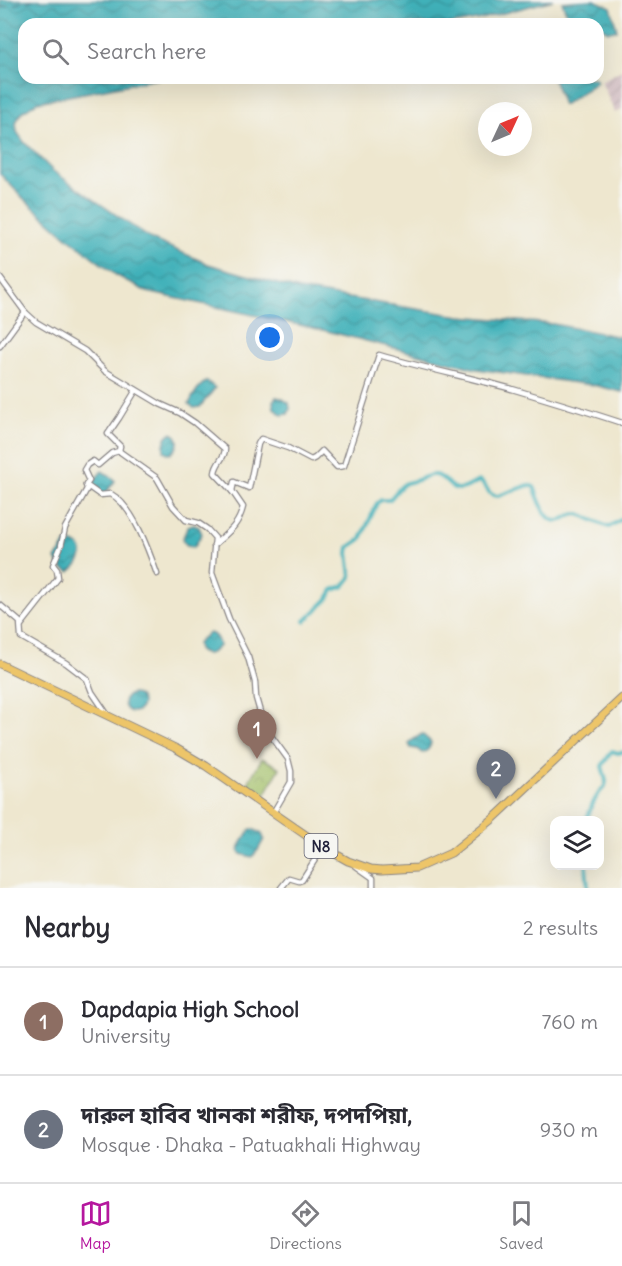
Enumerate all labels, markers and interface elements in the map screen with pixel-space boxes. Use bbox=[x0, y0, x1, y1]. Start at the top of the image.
search box bbox=[18, 18, 604, 84]
icon: search bbox=[39, 35, 72, 68]
text: Search here bbox=[87, 37, 206, 65]
north arrow bbox=[478, 102, 532, 156]
your location bbox=[255, 323, 284, 352]
pin: 1 bbox=[238, 710, 276, 759]
pin: 2 bbox=[476, 750, 516, 799]
map controls bbox=[550, 816, 604, 870]
button: layers bbox=[550, 816, 604, 870]
road number: N8 bbox=[304, 834, 338, 858]
text: Nearby bbox=[24, 911, 110, 944]
text: 2 results bbox=[523, 915, 598, 940]
text: Dapdapia High School bbox=[81, 995, 299, 1023]
text: 1 bbox=[40, 1009, 47, 1034]
text: 760 m bbox=[541, 1009, 598, 1034]
text: University bbox=[81, 1023, 171, 1048]
text: দারুল হাবিব খানকা শরীফ, দপদপিয়া, bbox=[81, 1101, 412, 1129]
text: 2 bbox=[38, 1117, 49, 1142]
text: 930 m bbox=[540, 1117, 598, 1142]
text: Mosque · Dhaka - Patuakhali Highway bbox=[81, 1132, 421, 1157]
tab: Map bbox=[79, 1197, 112, 1253]
tab: Directions bbox=[269, 1197, 342, 1253]
tab: Saved bbox=[499, 1197, 543, 1253]

